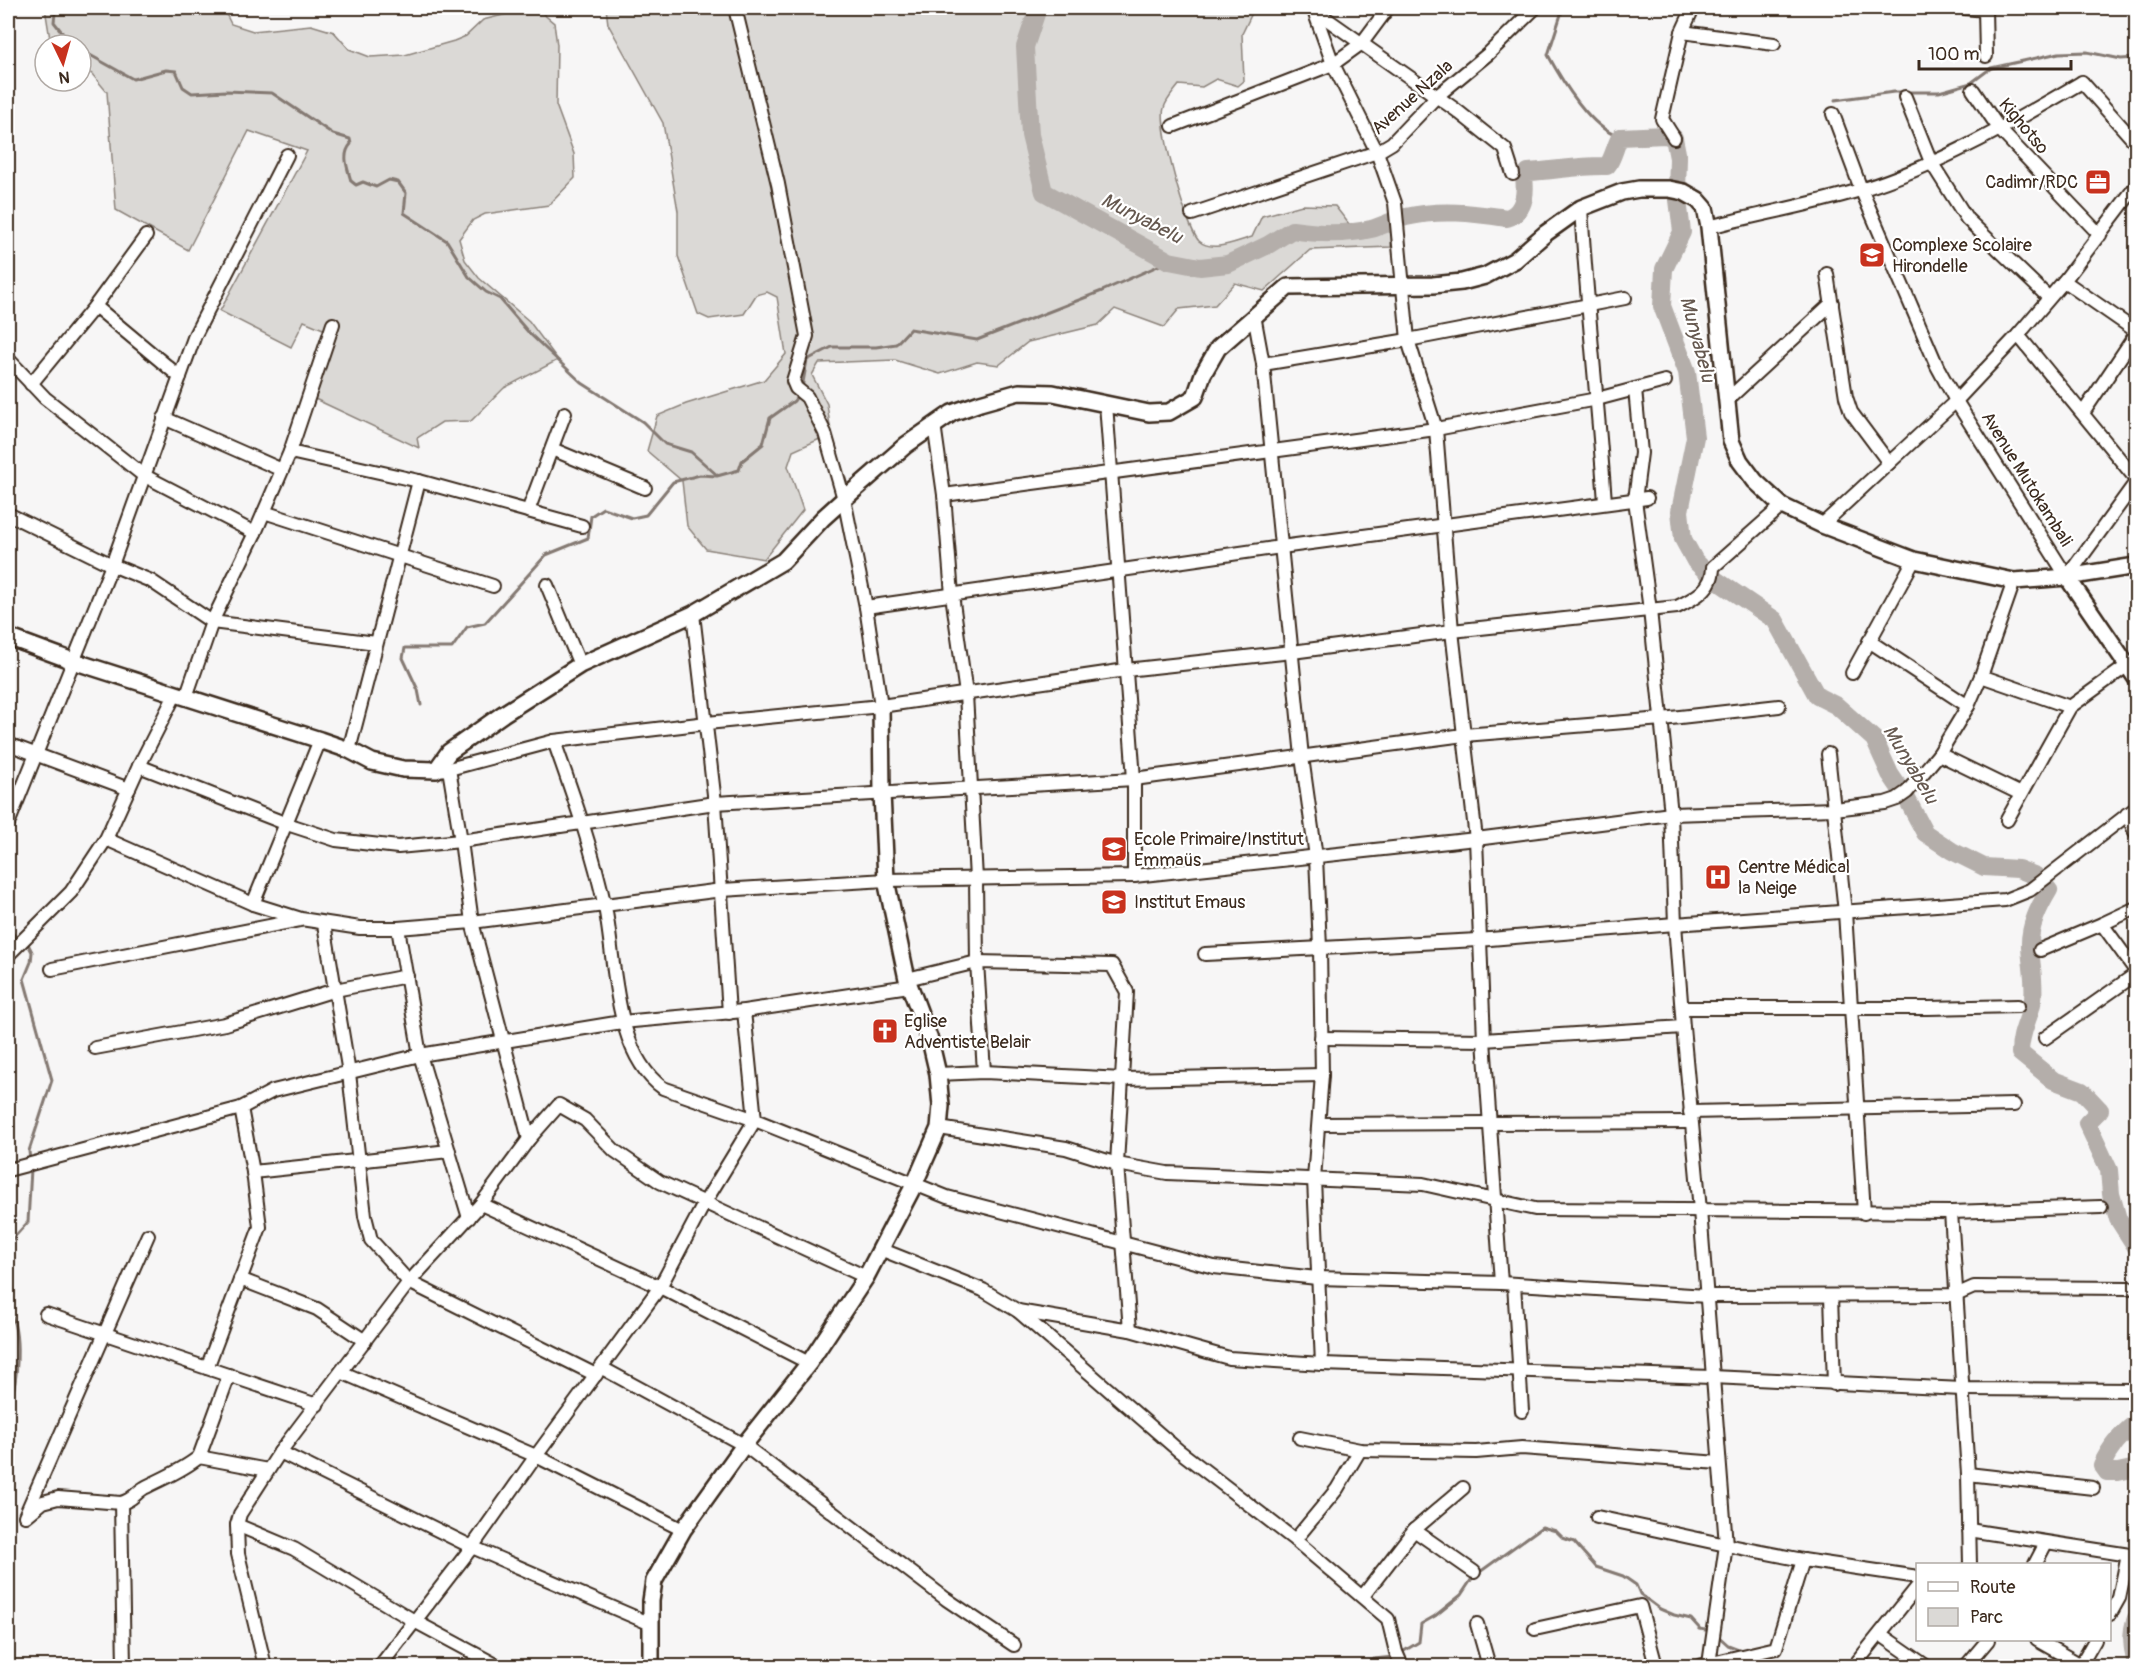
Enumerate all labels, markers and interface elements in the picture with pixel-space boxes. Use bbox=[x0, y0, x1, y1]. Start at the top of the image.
north arrow bbox=[33, 33, 93, 93]
scale bar bbox=[1919, 33, 2070, 71]
text: 100 m bbox=[1928, 43, 1980, 66]
street label: Avenue Nzala bbox=[1367, 55, 1458, 140]
text: N bbox=[58, 67, 70, 87]
street label: Kighotso bbox=[1993, 94, 2054, 159]
office icon: Cadimr/RDC bbox=[2083, 167, 2113, 197]
place label: Cadimr/RDC bbox=[1985, 171, 2078, 194]
water label: Munyabelu bbox=[1097, 187, 1188, 250]
place label: Complexe Scolaire Hirondelle bbox=[1892, 234, 2032, 278]
school or university icon: Complexe Scolaire Hirondelle bbox=[1857, 240, 1887, 270]
water label: Munyabelu bbox=[1674, 294, 1721, 387]
street label: Avenue Mutokambali bbox=[1976, 408, 2077, 551]
water label: Munyabelu bbox=[1877, 720, 1945, 810]
place label: Ecole Primaire/Institut Emmaüs bbox=[1134, 828, 1305, 872]
school or university icon: Ecole Primaire/Institut Emmaüs bbox=[1099, 834, 1129, 864]
place label: Centre Médical la Neige bbox=[1738, 856, 1850, 900]
hospital icon: Centre Médical la Neige bbox=[1703, 862, 1733, 892]
school or university icon: Institut Emaus bbox=[1099, 887, 1129, 917]
place label: Institut Emaus bbox=[1134, 891, 1245, 914]
place label: Eglise Adventiste Belair bbox=[904, 1010, 1032, 1054]
church icon: Eglise Adventiste Belair bbox=[870, 1016, 900, 1046]
legend bbox=[1916, 1563, 2111, 1641]
text: Route bbox=[1970, 1576, 2015, 1599]
text: Parc bbox=[1970, 1606, 2003, 1629]

